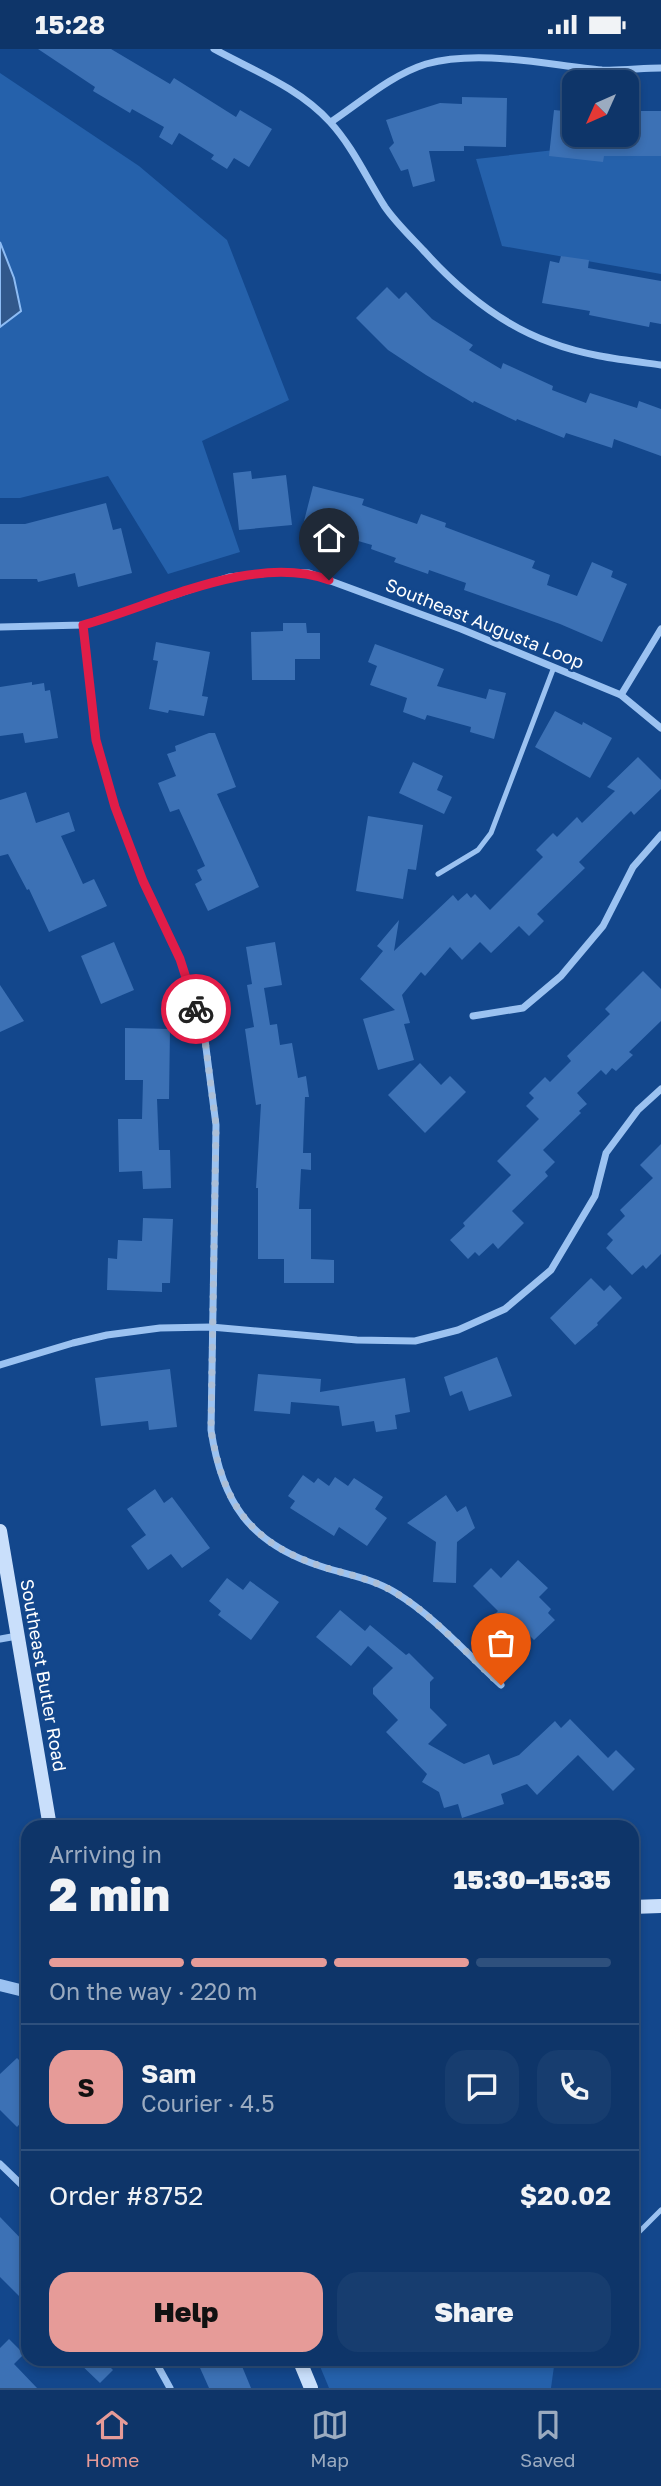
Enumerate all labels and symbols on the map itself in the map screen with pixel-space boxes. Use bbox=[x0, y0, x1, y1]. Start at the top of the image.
north arrow bbox=[562, 70, 639, 147]
pin bbox=[299, 508, 359, 580]
street label: Southeast Augusta Loop bbox=[383, 573, 587, 673]
courier bbox=[161, 974, 231, 1044]
street label: Southeast Butler Road bbox=[16, 1577, 72, 1773]
pin bbox=[471, 1613, 531, 1685]

